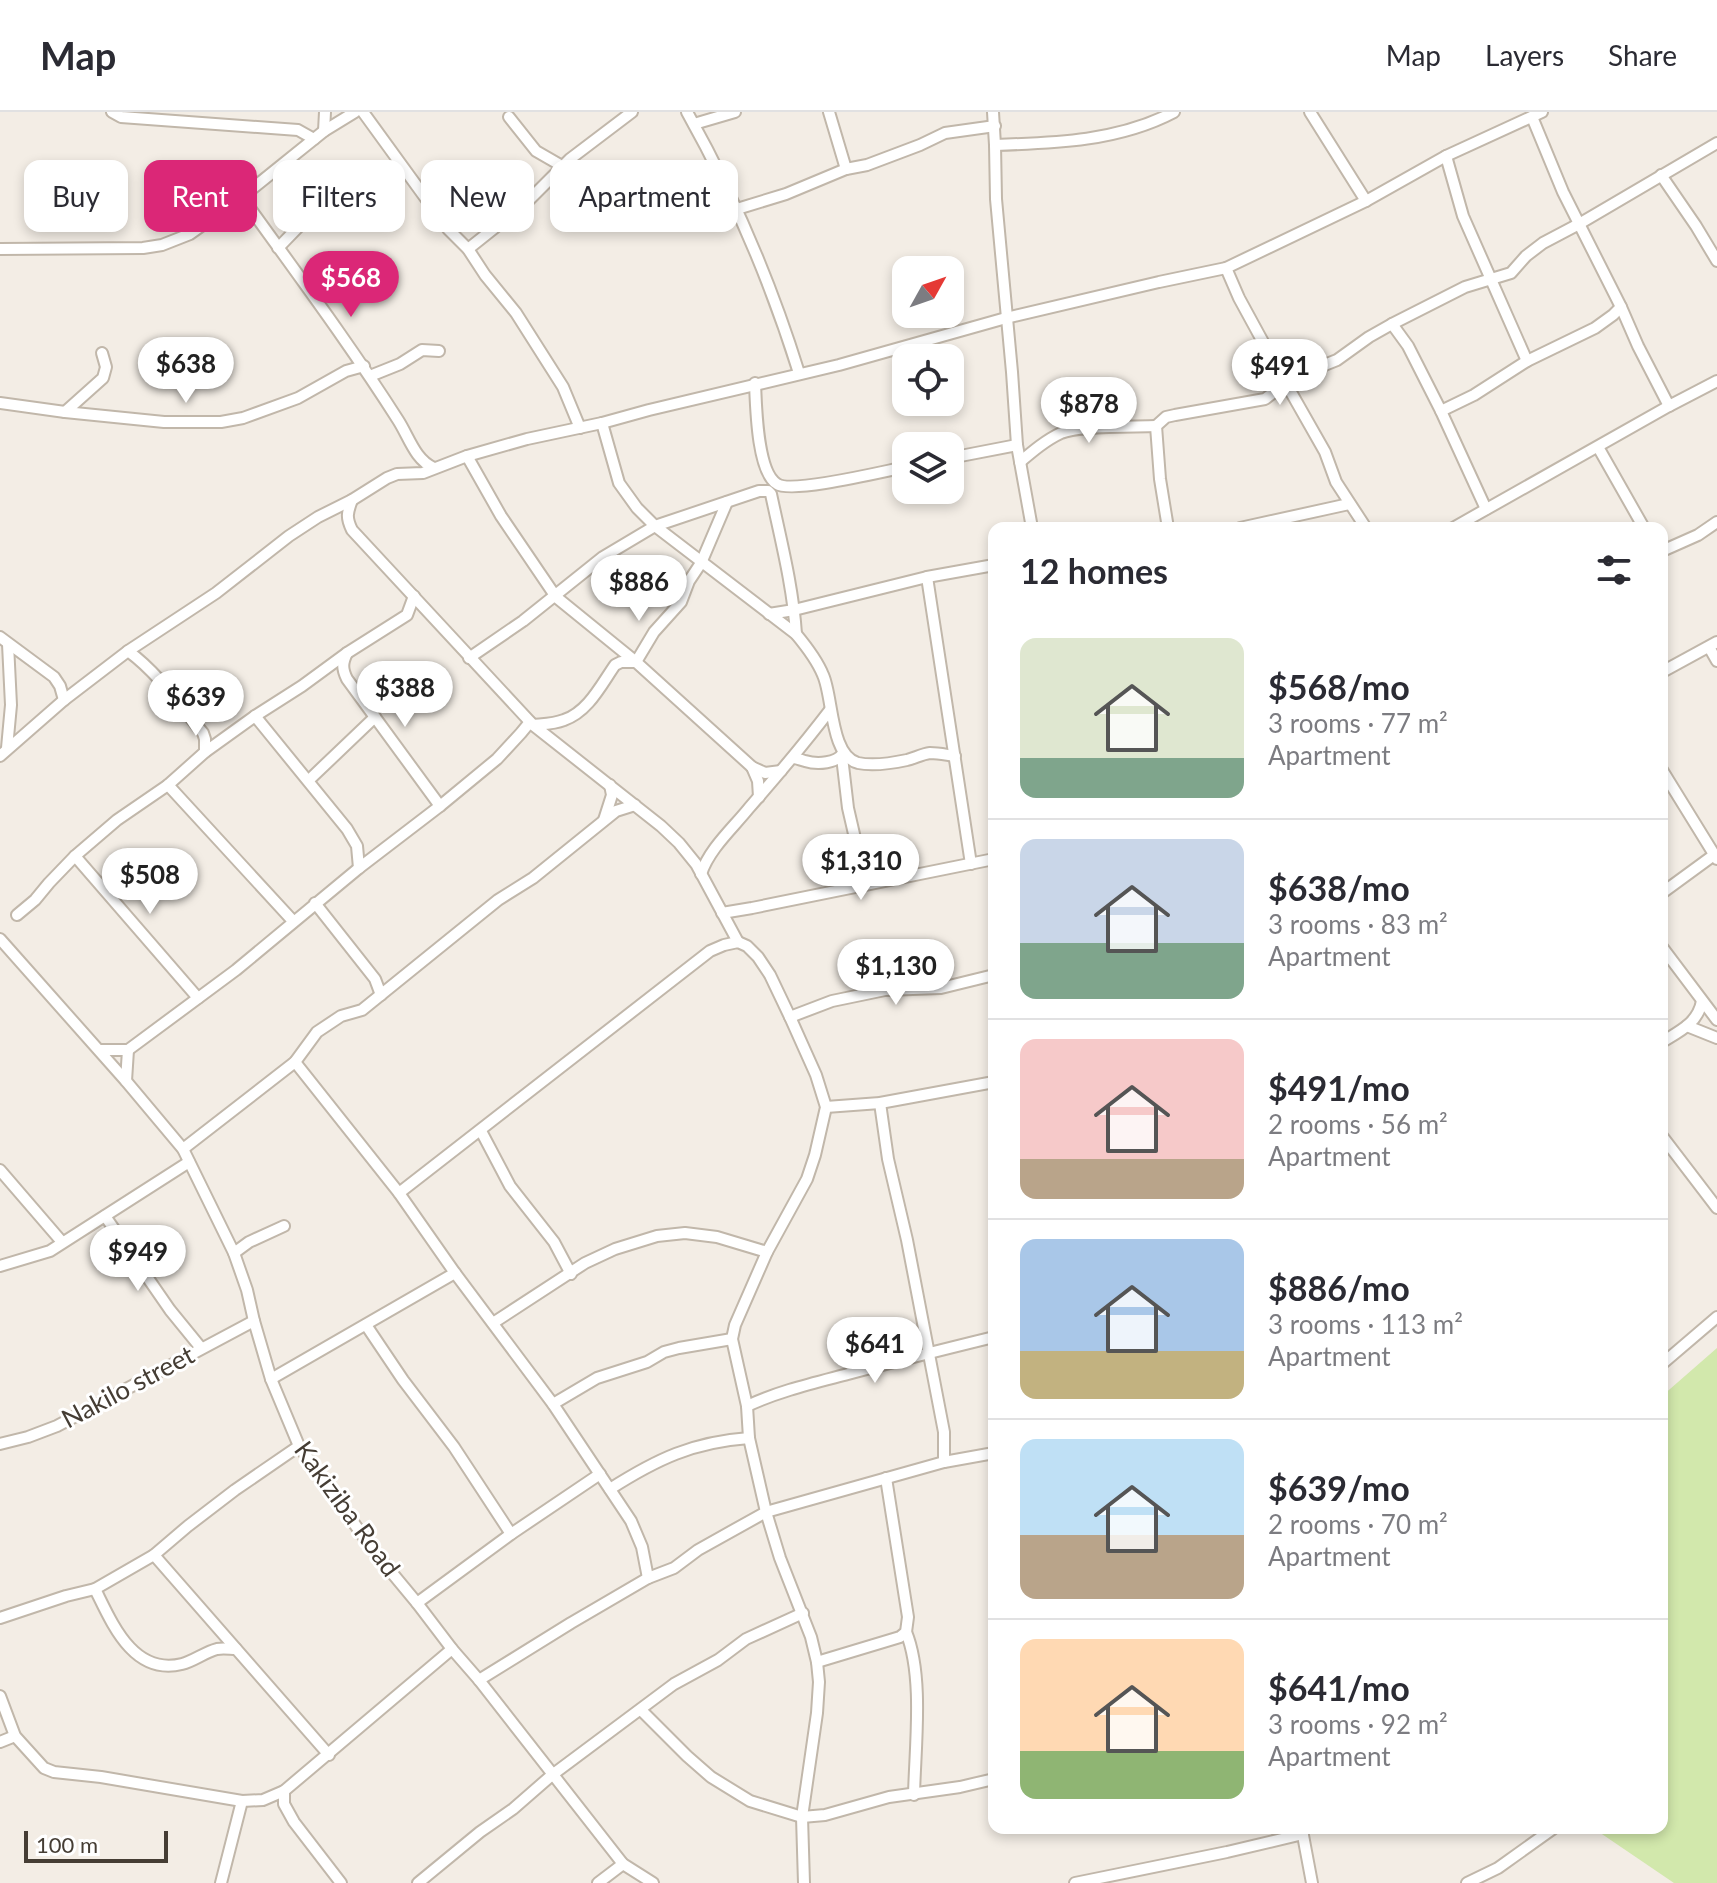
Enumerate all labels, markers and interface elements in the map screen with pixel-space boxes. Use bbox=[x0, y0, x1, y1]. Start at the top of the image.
text: Map bbox=[40, 32, 116, 78]
text: Map bbox=[1386, 38, 1441, 72]
text: Layers bbox=[1485, 38, 1564, 72]
text: Share bbox=[1608, 38, 1677, 72]
chip: Buy bbox=[24, 160, 128, 232]
chip: Rent bbox=[144, 160, 257, 232]
chip: Filters bbox=[273, 160, 405, 232]
chip: New bbox=[421, 160, 534, 232]
chip: Apartment bbox=[550, 160, 738, 232]
pin: $568 bbox=[304, 251, 398, 319]
north arrow bbox=[892, 256, 964, 328]
map controls bbox=[892, 256, 964, 504]
text: $568 bbox=[321, 261, 381, 293]
pin: $638 bbox=[139, 337, 233, 405]
pin: $491 bbox=[1233, 339, 1327, 407]
button: locate bbox=[892, 344, 964, 416]
text: $638 bbox=[156, 347, 216, 379]
text: $491 bbox=[1250, 349, 1310, 381]
pin: $878 bbox=[1042, 377, 1136, 445]
text: $878 bbox=[1059, 387, 1119, 419]
button: layers bbox=[892, 432, 964, 504]
icon: filters bbox=[1592, 548, 1636, 592]
text: 12 homes bbox=[1020, 550, 1168, 591]
pin: $886 bbox=[592, 555, 686, 623]
text: $886 bbox=[609, 565, 669, 597]
pin: $388 bbox=[358, 661, 452, 729]
text: $568/mo bbox=[1268, 666, 1410, 707]
pin: $639 bbox=[149, 670, 243, 738]
icon: home bbox=[1084, 670, 1180, 766]
text: $388 bbox=[375, 671, 435, 703]
text: $639 bbox=[166, 680, 226, 712]
text: 3 rooms · 77 m² bbox=[1268, 707, 1448, 739]
text: Apartment bbox=[1268, 739, 1391, 771]
pin: $1,310 bbox=[796, 834, 926, 902]
text: $1,310 bbox=[820, 844, 902, 876]
pin: $508 bbox=[103, 848, 197, 916]
text: $508 bbox=[120, 858, 180, 890]
text: $638/mo bbox=[1268, 867, 1410, 908]
icon: home bbox=[1084, 871, 1180, 967]
text: 3 rooms · 83 m² bbox=[1268, 908, 1448, 940]
pin: $1,130 bbox=[831, 939, 961, 1007]
text: Apartment bbox=[1268, 940, 1391, 972]
text: $1,130 bbox=[855, 949, 937, 981]
text: $491/mo bbox=[1268, 1067, 1410, 1108]
icon: home bbox=[1084, 1071, 1180, 1167]
text: 2 rooms · 56 m² bbox=[1268, 1108, 1448, 1140]
text: Apartment bbox=[1268, 1140, 1391, 1172]
pin: $949 bbox=[91, 1225, 185, 1293]
text: $949 bbox=[108, 1235, 168, 1267]
text: $886/mo bbox=[1268, 1267, 1410, 1308]
icon: home bbox=[1084, 1271, 1180, 1367]
text: 3 rooms · 113 m² bbox=[1268, 1308, 1463, 1340]
pin: $641 bbox=[828, 1317, 922, 1385]
text: $641 bbox=[845, 1327, 905, 1359]
street label: Nakilo street bbox=[56, 1338, 200, 1434]
text: Apartment bbox=[1268, 1340, 1391, 1372]
street label: Kakiziba Road bbox=[288, 1435, 408, 1582]
text: $639/mo bbox=[1268, 1467, 1410, 1508]
icon: home bbox=[1084, 1471, 1180, 1567]
text: 2 rooms · 70 m² bbox=[1268, 1508, 1448, 1540]
text: Apartment bbox=[1268, 1540, 1391, 1572]
text: $641/mo bbox=[1268, 1667, 1410, 1708]
icon: home bbox=[1084, 1671, 1180, 1767]
text: 3 rooms · 92 m² bbox=[1268, 1708, 1448, 1740]
text: Apartment bbox=[1268, 1740, 1391, 1772]
scale bar bbox=[24, 1827, 168, 1863]
text: 100 m bbox=[36, 1831, 98, 1858]

